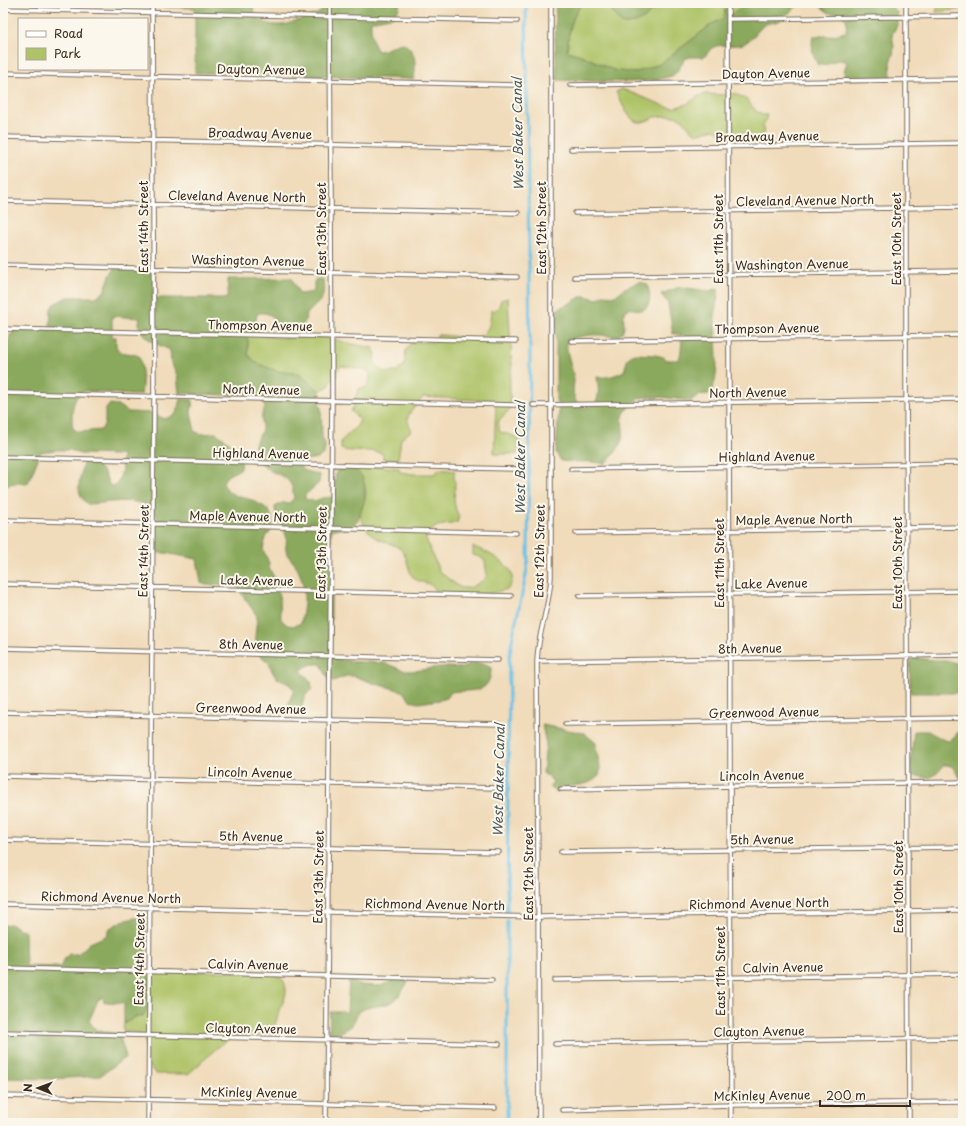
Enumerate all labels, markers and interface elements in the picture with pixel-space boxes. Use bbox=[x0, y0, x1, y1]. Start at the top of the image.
legend bbox=[18, 18, 148, 70]
text: Road bbox=[54, 24, 83, 42]
text: Park bbox=[54, 44, 81, 62]
street label: Dayton Avenue bbox=[217, 59, 306, 79]
street label: Dayton Avenue bbox=[722, 63, 811, 83]
water label: West Baker Canal bbox=[506, 75, 527, 191]
street label: Broadway Avenue bbox=[208, 123, 313, 143]
street label: Broadway Avenue bbox=[715, 126, 820, 146]
street label: East 14th Street bbox=[134, 181, 152, 273]
street label: East 12th Street bbox=[532, 181, 550, 275]
street label: East 13th Street bbox=[312, 182, 330, 276]
street label: Cleveland Avenue North bbox=[168, 186, 306, 206]
street label: Cleveland Avenue North bbox=[736, 190, 874, 210]
street label: East 10th Street bbox=[887, 192, 905, 286]
street label: East 11th Street bbox=[709, 194, 727, 284]
street label: Washington Avenue bbox=[191, 250, 305, 270]
street label: Washington Avenue bbox=[735, 254, 849, 274]
street label: Thompson Avenue bbox=[207, 315, 313, 335]
street label: Thompson Avenue bbox=[714, 318, 820, 338]
street label: North Avenue bbox=[222, 379, 300, 399]
street label: North Avenue bbox=[709, 382, 787, 402]
water label: West Baker Canal bbox=[510, 399, 529, 515]
street label: Highland Avenue bbox=[213, 443, 310, 463]
street label: Highland Avenue bbox=[719, 446, 816, 466]
street label: East 14th Street bbox=[133, 504, 153, 597]
street label: East 12th Street bbox=[529, 504, 549, 598]
street label: Maple Avenue North bbox=[189, 506, 307, 526]
street label: East 13th Street bbox=[311, 506, 331, 600]
street label: Maple Avenue North bbox=[735, 509, 853, 529]
street label: East 10th Street bbox=[888, 516, 906, 610]
street label: East 11th Street bbox=[710, 518, 728, 608]
street label: Lake Avenue bbox=[220, 570, 294, 590]
street label: Lake Avenue bbox=[734, 573, 808, 593]
street label: 8th Avenue bbox=[219, 634, 284, 654]
street label: 8th Avenue bbox=[718, 638, 783, 658]
street label: Greenwood Avenue bbox=[196, 698, 307, 718]
street label: Greenwood Avenue bbox=[709, 702, 820, 722]
water label: West Baker Canal bbox=[488, 721, 509, 837]
street label: Lincoln Avenue bbox=[207, 762, 293, 782]
street label: Lincoln Avenue bbox=[719, 765, 805, 785]
street label: 5th Avenue bbox=[219, 826, 284, 846]
street label: East 12th Street bbox=[519, 827, 537, 921]
street label: 5th Avenue bbox=[730, 829, 795, 849]
street label: East 13th Street bbox=[308, 830, 328, 924]
street label: East 10th Street bbox=[889, 840, 907, 934]
street label: Richmond Avenue North bbox=[41, 887, 181, 907]
street label: Richmond Avenue North bbox=[689, 893, 829, 913]
street label: Richmond Avenue North bbox=[365, 894, 505, 914]
street label: East 14th Street bbox=[129, 912, 149, 1005]
street label: East 11th Street bbox=[711, 926, 729, 1016]
street label: Calvin Avenue bbox=[207, 954, 289, 974]
street label: Calvin Avenue bbox=[742, 957, 824, 977]
street label: Clayton Avenue bbox=[205, 1018, 297, 1038]
street label: Clayton Avenue bbox=[713, 1021, 805, 1041]
north arrow bbox=[18, 1068, 58, 1108]
street label: McKinley Avenue bbox=[200, 1082, 298, 1102]
scale bar bbox=[820, 1082, 910, 1108]
text: N bbox=[19, 1083, 36, 1092]
street label: McKinley Avenue bbox=[713, 1085, 811, 1105]
text: 200 m bbox=[826, 1086, 866, 1104]

